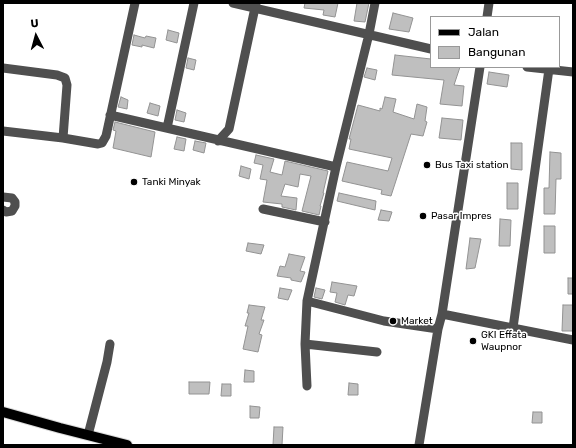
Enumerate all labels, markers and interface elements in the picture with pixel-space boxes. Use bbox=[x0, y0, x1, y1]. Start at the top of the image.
north arrow bbox=[16, 16, 56, 56]
legend bbox=[430, 16, 560, 68]
text: U bbox=[30, 17, 39, 30]
text: Jalan bbox=[468, 25, 499, 39]
text: Bangunan bbox=[468, 45, 525, 59]
place label: Bus Taxi station bbox=[435, 159, 509, 171]
marker: Bus Taxi station bbox=[422, 160, 432, 170]
place label: Tanki Minyak bbox=[142, 176, 201, 188]
marker: Tanki Minyak bbox=[129, 177, 139, 187]
place label: Pasar Impres bbox=[431, 210, 492, 222]
marker: Pasar Impres bbox=[418, 211, 428, 221]
place label: Market bbox=[401, 315, 433, 327]
marker: Market bbox=[388, 316, 398, 326]
place label: GKI Effata Waupnor bbox=[481, 329, 527, 352]
marker: GKI Effata Waupnor bbox=[468, 336, 478, 346]

